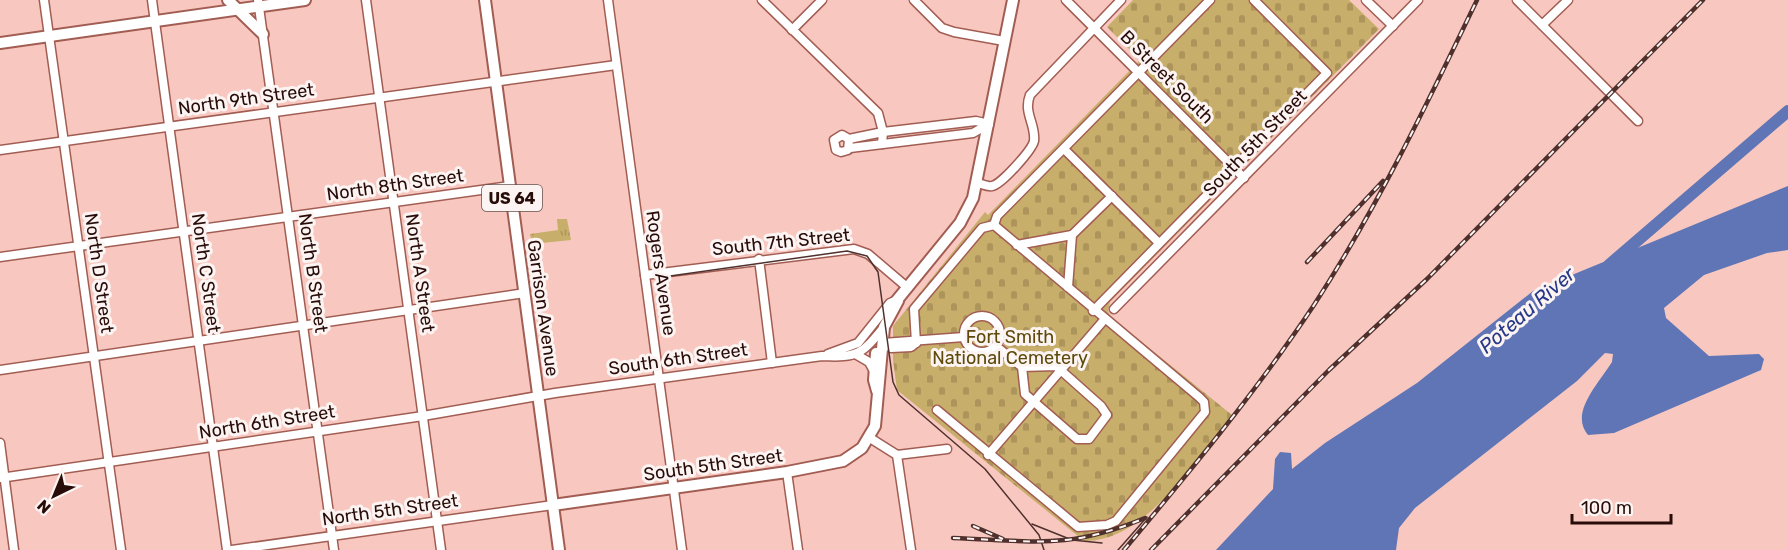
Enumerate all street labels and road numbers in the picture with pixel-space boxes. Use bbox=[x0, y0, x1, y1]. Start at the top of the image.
street label: B Street South bbox=[1116, 26, 1218, 128]
street label: North 9th Street bbox=[177, 79, 315, 119]
street label: South 5th Street bbox=[1198, 85, 1312, 201]
street label: North 8th Street bbox=[325, 165, 465, 205]
road number: US 64 bbox=[482, 185, 542, 211]
street label: Rogers Avenue bbox=[641, 209, 681, 337]
street label: North D Street bbox=[80, 212, 118, 334]
street label: North C Street bbox=[187, 212, 225, 334]
street label: North B Street bbox=[294, 212, 332, 334]
street label: North A Street bbox=[401, 212, 439, 334]
street label: South 7th Street bbox=[711, 224, 851, 260]
street label: Garrison Avenue bbox=[523, 238, 563, 378]
street label: South 6th Street bbox=[607, 338, 749, 380]
street label: North 6th Street bbox=[197, 400, 337, 444]
street label: South 5th Street bbox=[642, 444, 784, 486]
street label: North 5th Street bbox=[321, 490, 459, 530]

